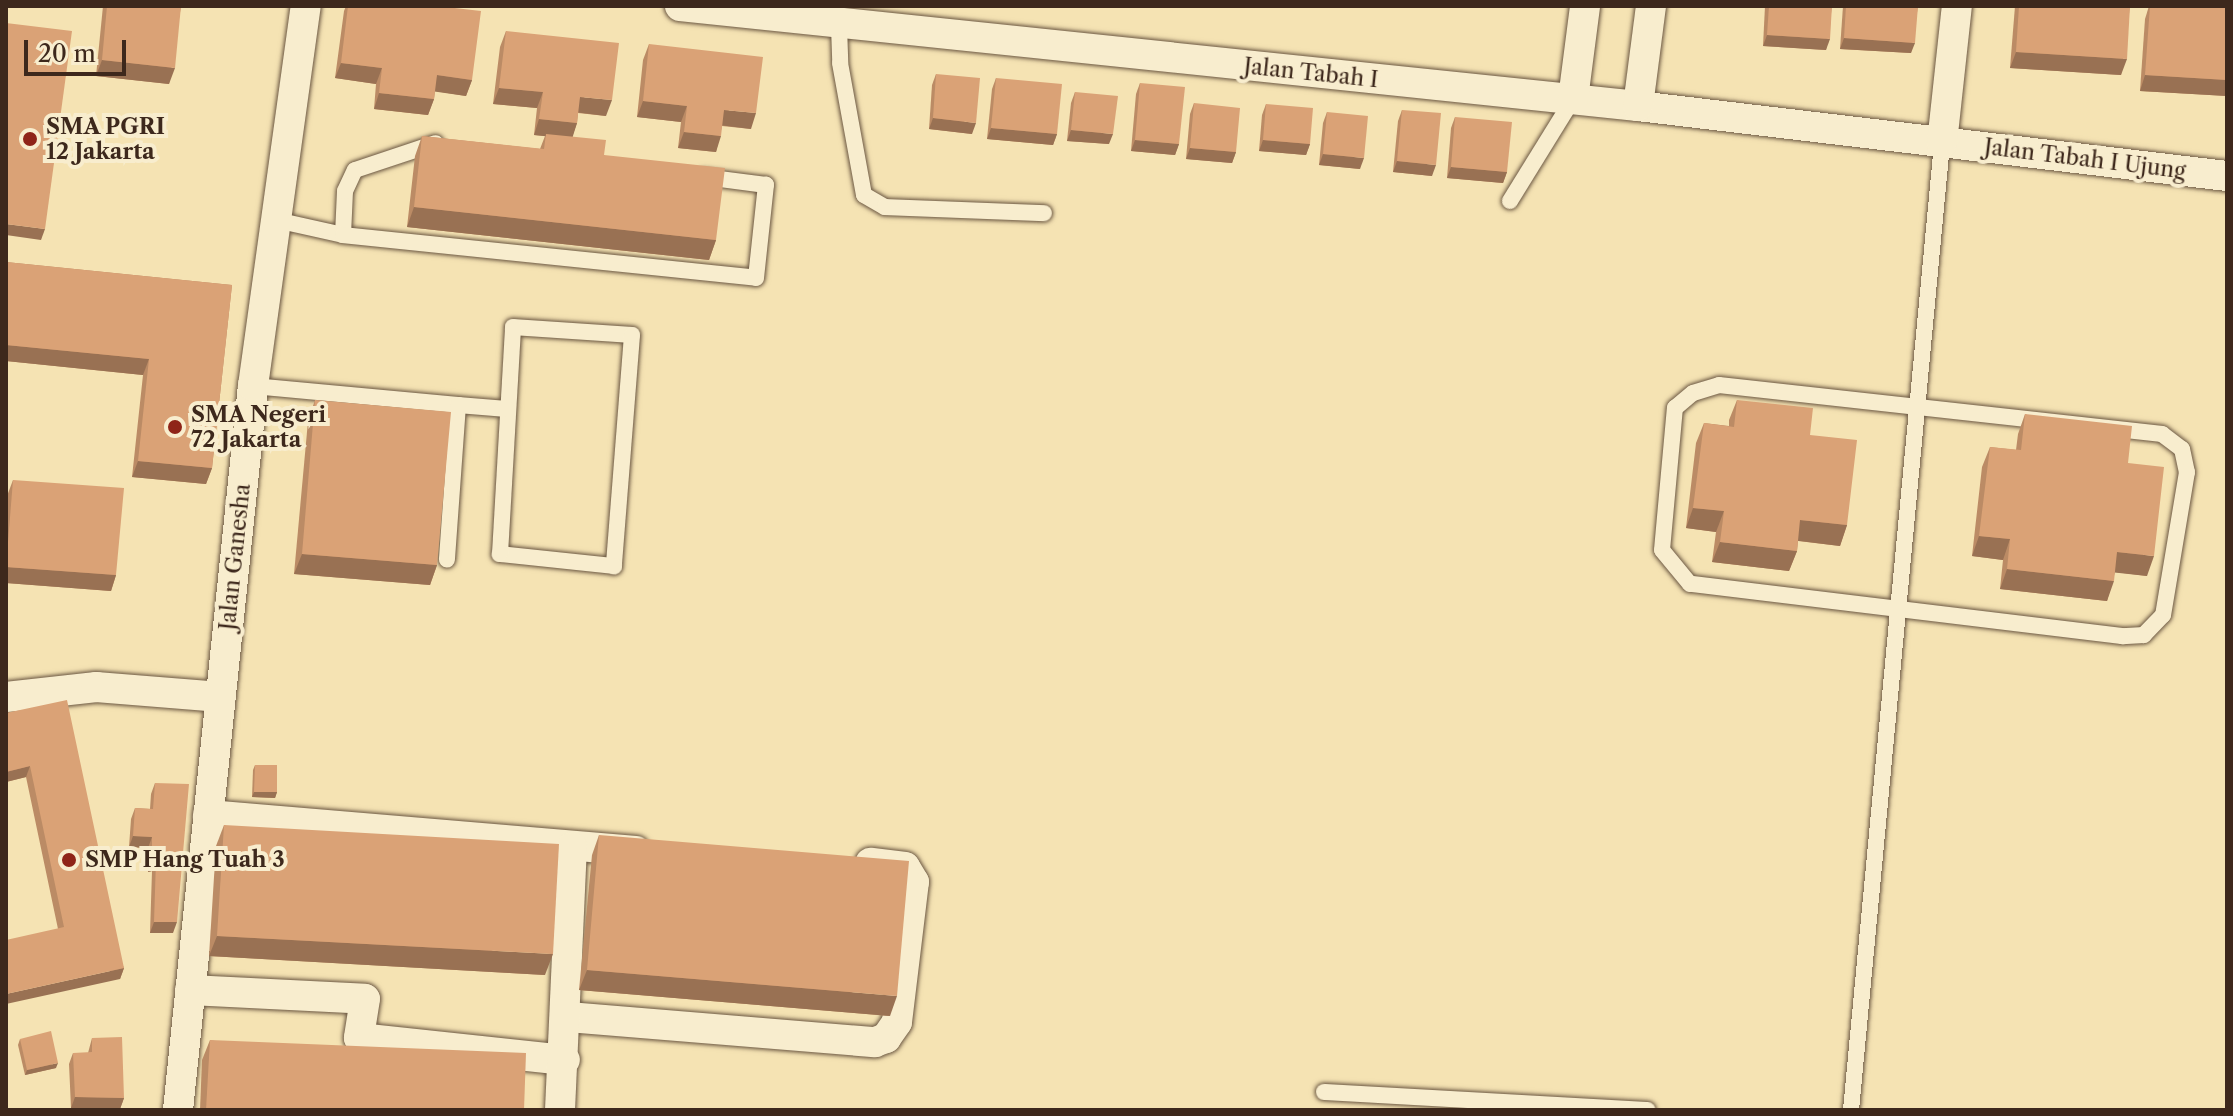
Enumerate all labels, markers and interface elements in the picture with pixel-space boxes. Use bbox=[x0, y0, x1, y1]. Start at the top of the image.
scale bar bbox=[28, 24, 130, 74]
text: 20 m bbox=[38, 39, 96, 68]
street label: Jalan Tabah I bbox=[1242, 53, 1380, 93]
place label: SMA PGRI 12 Jakarta bbox=[46, 113, 166, 164]
marker: SMA PGRI 12 Jakarta bbox=[21, 130, 39, 148]
street label: Jalan Tabah I Ujung bbox=[1982, 133, 2188, 185]
place label: SMA Negeri 72 Jakarta bbox=[191, 401, 327, 452]
marker: SMA Negeri 72 Jakarta bbox=[166, 418, 184, 436]
street label: Jalan Ganesha bbox=[214, 482, 256, 632]
place label: SMP Hang Tuah 3 bbox=[85, 847, 286, 873]
marker: SMP Hang Tuah 3 bbox=[60, 851, 78, 869]

